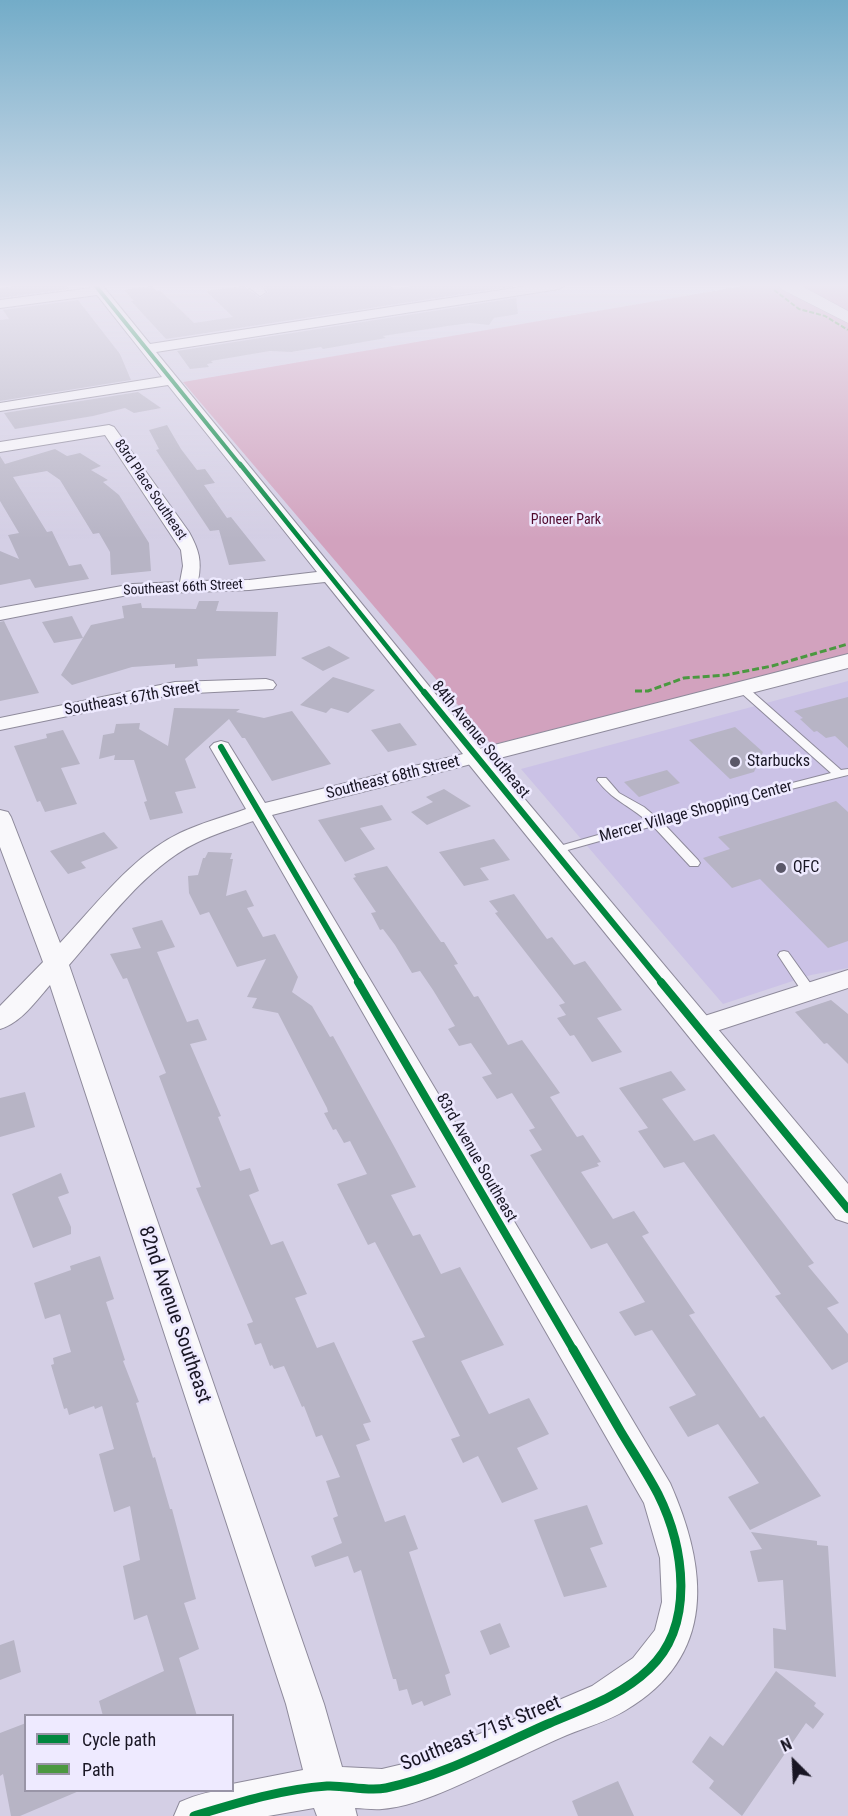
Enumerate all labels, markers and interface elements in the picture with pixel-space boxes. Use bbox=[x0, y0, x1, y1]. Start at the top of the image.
street label: 83rd Place Southeast bbox=[110, 436, 190, 544]
park label: Pioneer Park bbox=[531, 512, 601, 528]
street label: Southeast 66th Street bbox=[123, 576, 243, 600]
street label: 84th Avenue Southeast bbox=[427, 677, 533, 803]
street label: Southeast 67th Street bbox=[63, 678, 201, 720]
street label: Southeast 68th Street bbox=[324, 752, 462, 804]
place label: Starbucks bbox=[747, 752, 810, 772]
marker: Starbucks bbox=[728, 755, 742, 769]
street label: Mercer Village Shopping Center bbox=[598, 777, 794, 847]
place label: QFC bbox=[793, 858, 819, 878]
marker: QFC bbox=[774, 861, 788, 875]
street label: 83rd Avenue Southeast bbox=[431, 1090, 521, 1226]
street label: 82nd Avenue Southeast bbox=[132, 1223, 216, 1407]
street label: Southeast 71st Street bbox=[397, 1691, 565, 1777]
legend bbox=[24, 1714, 234, 1792]
text: Cycle path bbox=[82, 1729, 156, 1750]
north arrow bbox=[764, 1732, 824, 1792]
text: N bbox=[778, 1734, 795, 1756]
text: Path bbox=[82, 1759, 115, 1780]

